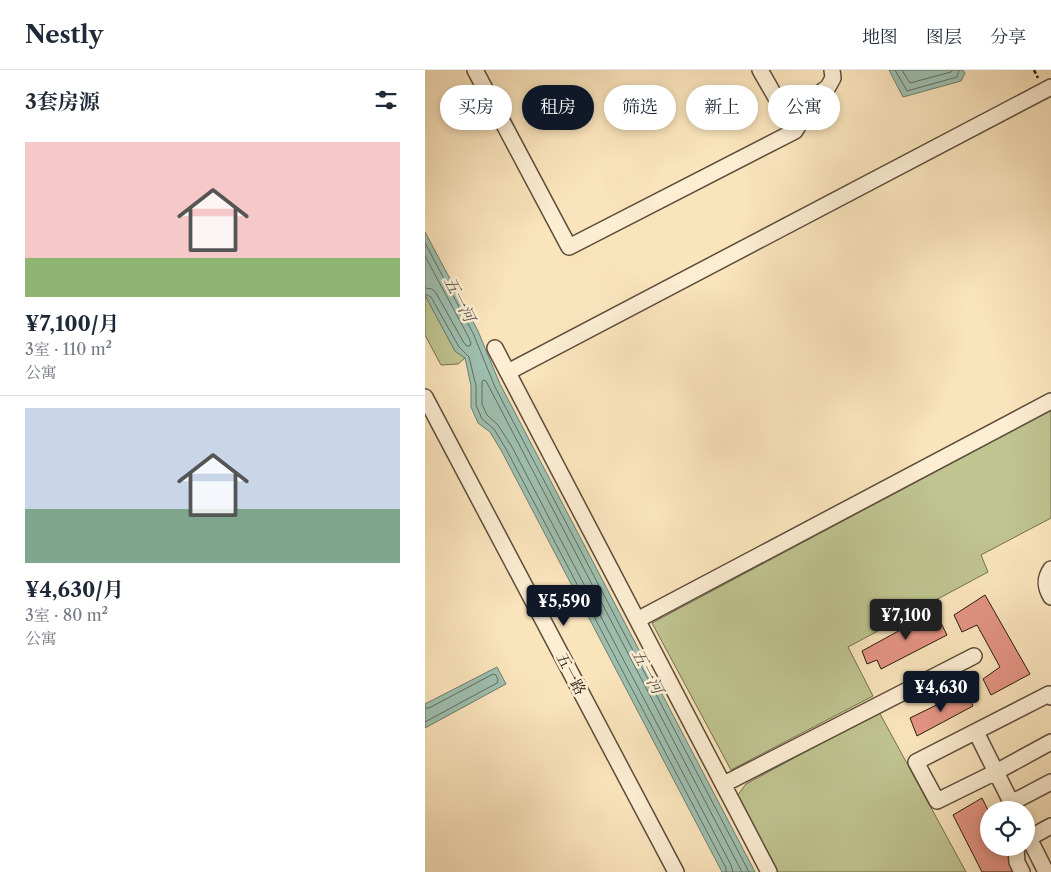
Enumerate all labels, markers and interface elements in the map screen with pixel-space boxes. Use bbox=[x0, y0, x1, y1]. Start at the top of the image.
text: Nestly bbox=[25, 20, 103, 49]
text: 地图 bbox=[862, 26, 898, 48]
text: 图层 bbox=[926, 26, 962, 48]
text: 分享 bbox=[990, 26, 1026, 48]
chip: 买房 bbox=[440, 85, 512, 130]
chip: 租房 bbox=[522, 85, 594, 130]
chip: 筛选 bbox=[604, 85, 676, 130]
chip: 新上 bbox=[686, 85, 758, 130]
chip: 公寓 bbox=[768, 85, 840, 130]
icon: filters bbox=[372, 86, 400, 114]
text: 3套房源 bbox=[25, 89, 100, 114]
icon: home bbox=[168, 175, 258, 265]
water label: 五一河 bbox=[440, 273, 481, 328]
text: ¥7,100/月 bbox=[25, 311, 120, 336]
text: 3室 · 110 m² bbox=[25, 339, 112, 359]
text: 公寓 bbox=[25, 362, 57, 382]
icon: home bbox=[168, 440, 258, 530]
text: ¥4,630/月 bbox=[25, 577, 124, 602]
pin: ¥5,590 bbox=[523, 584, 605, 627]
text: ¥5,590 bbox=[538, 591, 590, 611]
pin: ¥7,100 bbox=[865, 598, 947, 641]
text: 3室 · 80 m² bbox=[25, 605, 108, 625]
text: ¥7,100 bbox=[881, 605, 931, 625]
text: 公寓 bbox=[25, 628, 57, 648]
water label: 五一河 bbox=[628, 645, 670, 700]
street label: 五一路 bbox=[552, 649, 590, 698]
pin: ¥4,630 bbox=[900, 670, 982, 713]
text: ¥4,630 bbox=[914, 677, 968, 697]
map controls bbox=[980, 801, 1035, 856]
button: locate bbox=[980, 801, 1035, 856]

